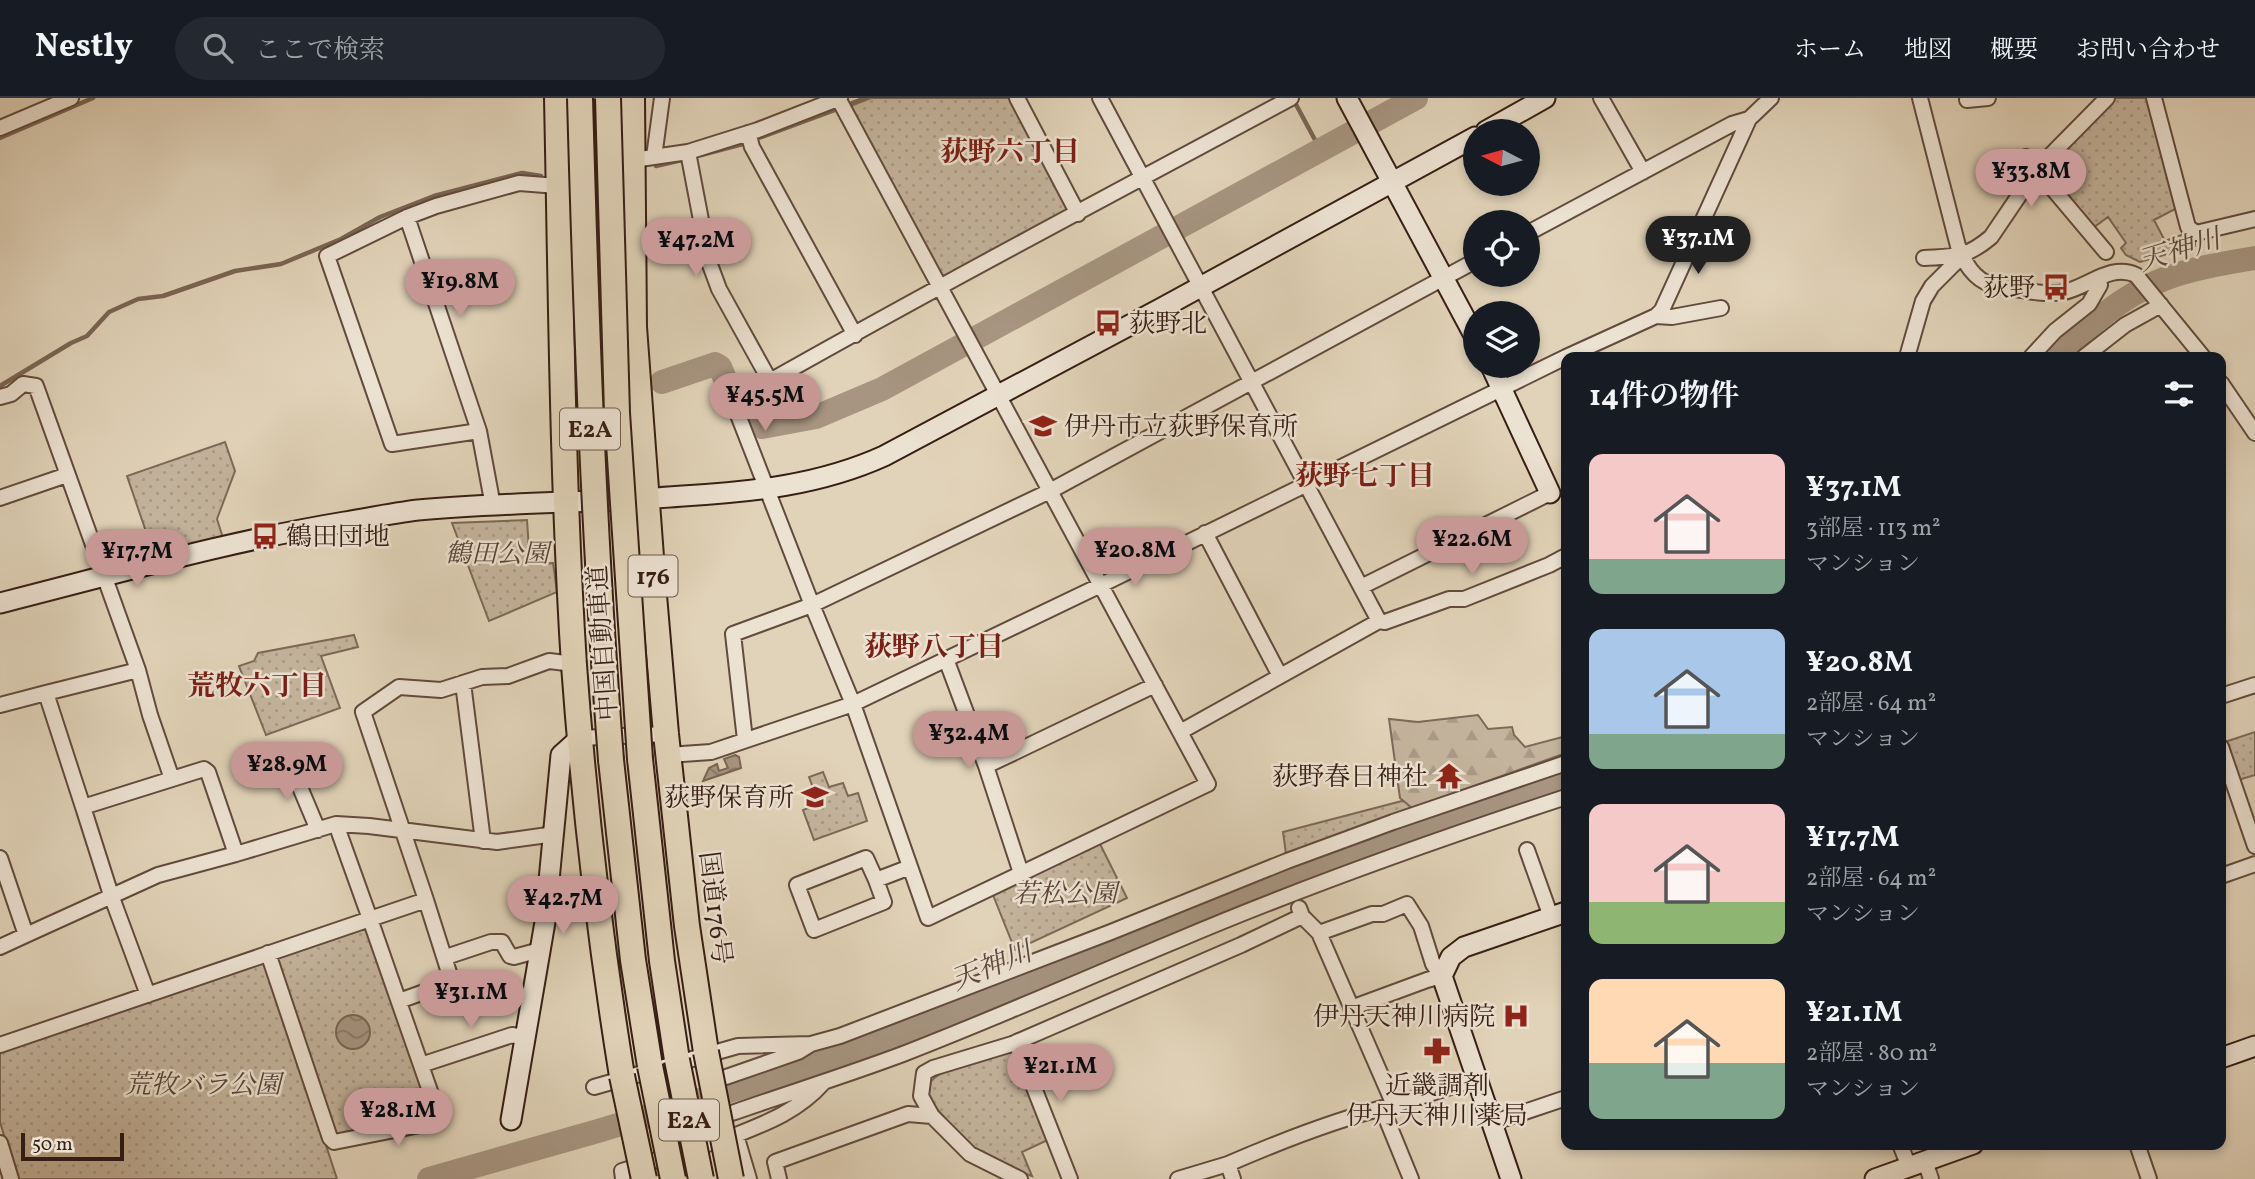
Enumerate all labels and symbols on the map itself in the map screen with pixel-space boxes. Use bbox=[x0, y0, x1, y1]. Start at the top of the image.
north arrow bbox=[1463, 119, 1540, 196]
district label: 荻野六丁目 bbox=[940, 134, 1080, 173]
pin: ¥33.8M bbox=[1974, 150, 2088, 209]
pin: ¥37.1M bbox=[1641, 216, 1755, 276]
pin: ¥47.2M bbox=[639, 218, 753, 278]
water label: 天神川 bbox=[2134, 220, 2228, 282]
pin: ¥19.8M bbox=[403, 260, 517, 319]
place label: 荻野 bbox=[1983, 271, 2035, 307]
bus stop icon: 荻野 bbox=[2041, 272, 2071, 302]
place label: 荻野北 bbox=[1129, 307, 1207, 343]
bus stop icon: 荻野北 bbox=[1093, 308, 1123, 338]
pin: ¥45.5M bbox=[708, 374, 822, 433]
road number: E2A bbox=[560, 408, 620, 450]
place label: 伊丹市立荻野保育所 bbox=[1064, 410, 1298, 446]
school or university icon: 伊丹市立荻野保育所 bbox=[1028, 411, 1058, 441]
district label: 荻野七丁目 bbox=[1295, 458, 1435, 497]
pin: ¥22.6M bbox=[1415, 518, 1529, 577]
place label: 鶴田団地 bbox=[286, 520, 390, 556]
bus stop icon: 鶴田団地 bbox=[250, 521, 280, 551]
pin: ¥20.8M bbox=[1078, 528, 1192, 588]
pin: ¥17.7M bbox=[80, 530, 194, 589]
park label: 鶴田公園 bbox=[445, 537, 553, 573]
road number: 176 bbox=[628, 556, 678, 597]
street label: 中国自動車道 bbox=[581, 564, 627, 722]
district label: 荻野八丁目 bbox=[864, 629, 1004, 668]
district label: 荒牧六丁目 bbox=[187, 668, 327, 707]
pin: ¥32.4M bbox=[912, 712, 1026, 771]
pin: ¥28.9M bbox=[230, 742, 344, 802]
place label: 荻野春日神社 bbox=[1272, 760, 1428, 796]
temple icon: 荻野春日神社 bbox=[1434, 761, 1464, 791]
place label: 荻野保育所 bbox=[664, 781, 794, 817]
school or university icon: 荻野保育所 bbox=[800, 782, 830, 812]
street label: 国道176号 bbox=[689, 850, 739, 967]
pin: ¥42.7M bbox=[506, 876, 620, 936]
park label: 若松公園 bbox=[1013, 877, 1121, 913]
water label: 天神川 bbox=[946, 932, 1041, 1001]
pin: ¥31.1M bbox=[414, 970, 528, 1030]
place label: 伊丹天神川病院 bbox=[1313, 1000, 1495, 1036]
hospital icon: 伊丹天神川病院 bbox=[1501, 1001, 1531, 1031]
pharmacy icon: 近畿調剤 伊丹天神川薬局 bbox=[1422, 1036, 1452, 1066]
pin: ¥21.1M bbox=[1003, 1044, 1117, 1104]
park label: 荒牧バラ公園 bbox=[125, 1068, 285, 1104]
place label: 近畿調剤 伊丹天神川薬局 bbox=[1346, 1069, 1528, 1135]
pin: ¥28.1M bbox=[341, 1088, 455, 1148]
road number: E2A bbox=[659, 1100, 719, 1140]
scale bar bbox=[21, 1130, 124, 1162]

